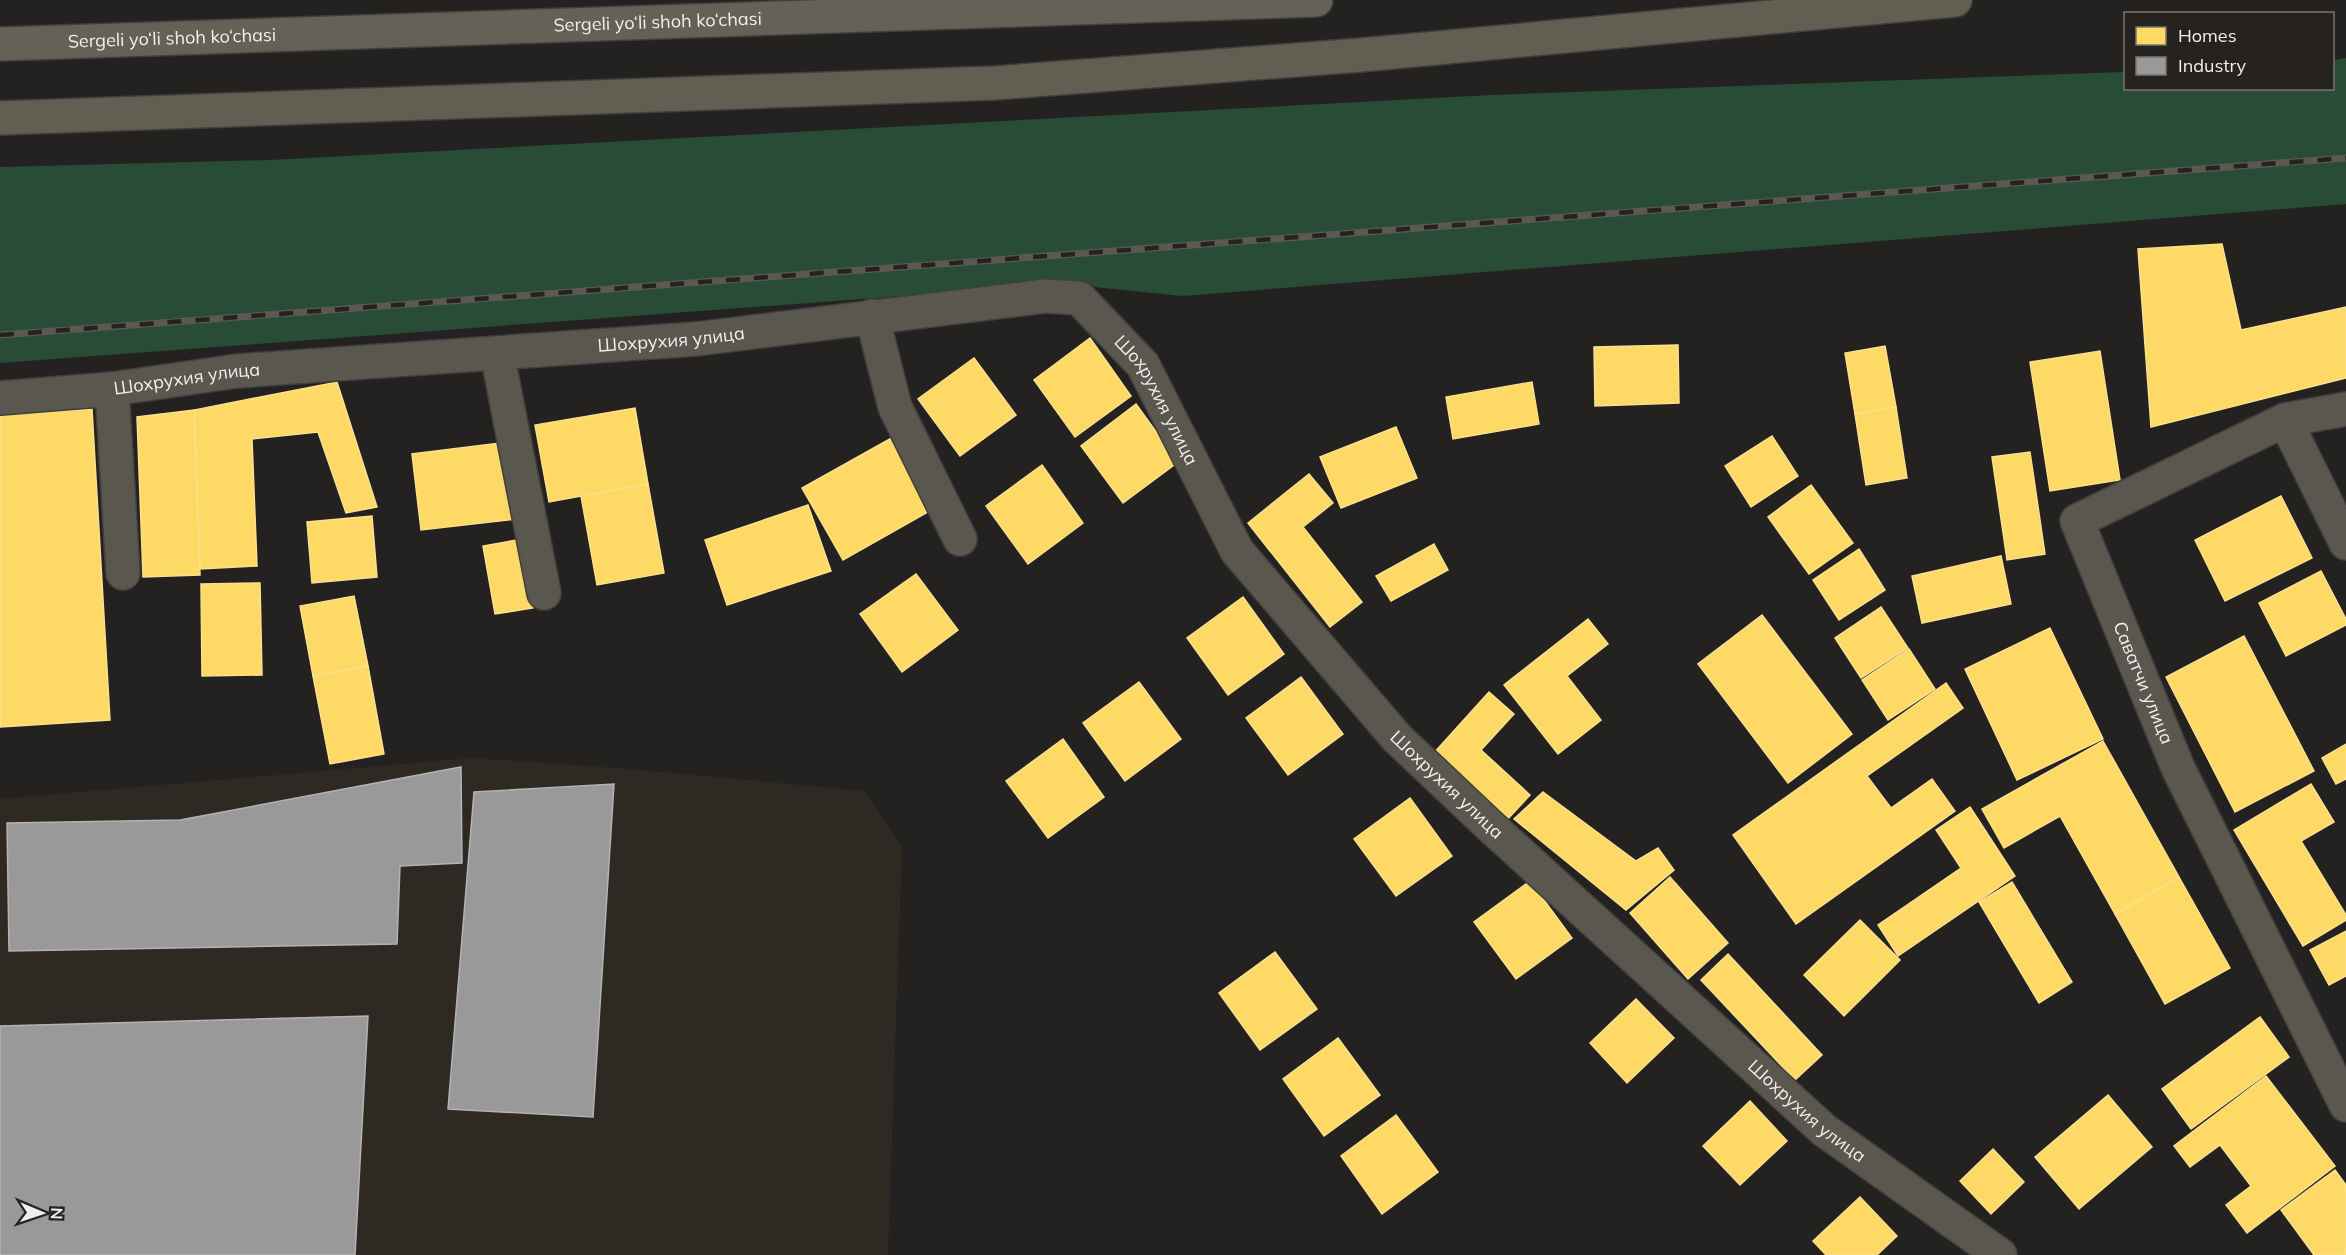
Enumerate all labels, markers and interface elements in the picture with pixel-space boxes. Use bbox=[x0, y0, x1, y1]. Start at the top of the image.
street label: Sergeli yo‘li shoh ko‘chasi bbox=[553, 7, 762, 36]
legend bbox=[2124, 12, 2334, 90]
street label: Sergeli yo‘li shoh ko‘chasi bbox=[67, 23, 276, 53]
text: Homes bbox=[2178, 24, 2237, 47]
text: Industry bbox=[2178, 54, 2247, 77]
street label: Шохрухия улица bbox=[597, 321, 746, 357]
street label: Шохрухия улица bbox=[1110, 330, 1204, 469]
street label: Шохрухия улица bbox=[112, 357, 261, 400]
street label: Саватчи улица bbox=[2108, 618, 2179, 747]
street label: Шохрухия улица bbox=[1385, 726, 1509, 844]
street label: Шохрухия улица bbox=[1743, 1054, 1871, 1167]
north arrow bbox=[12, 1183, 72, 1243]
text: N bbox=[47, 1207, 67, 1220]

